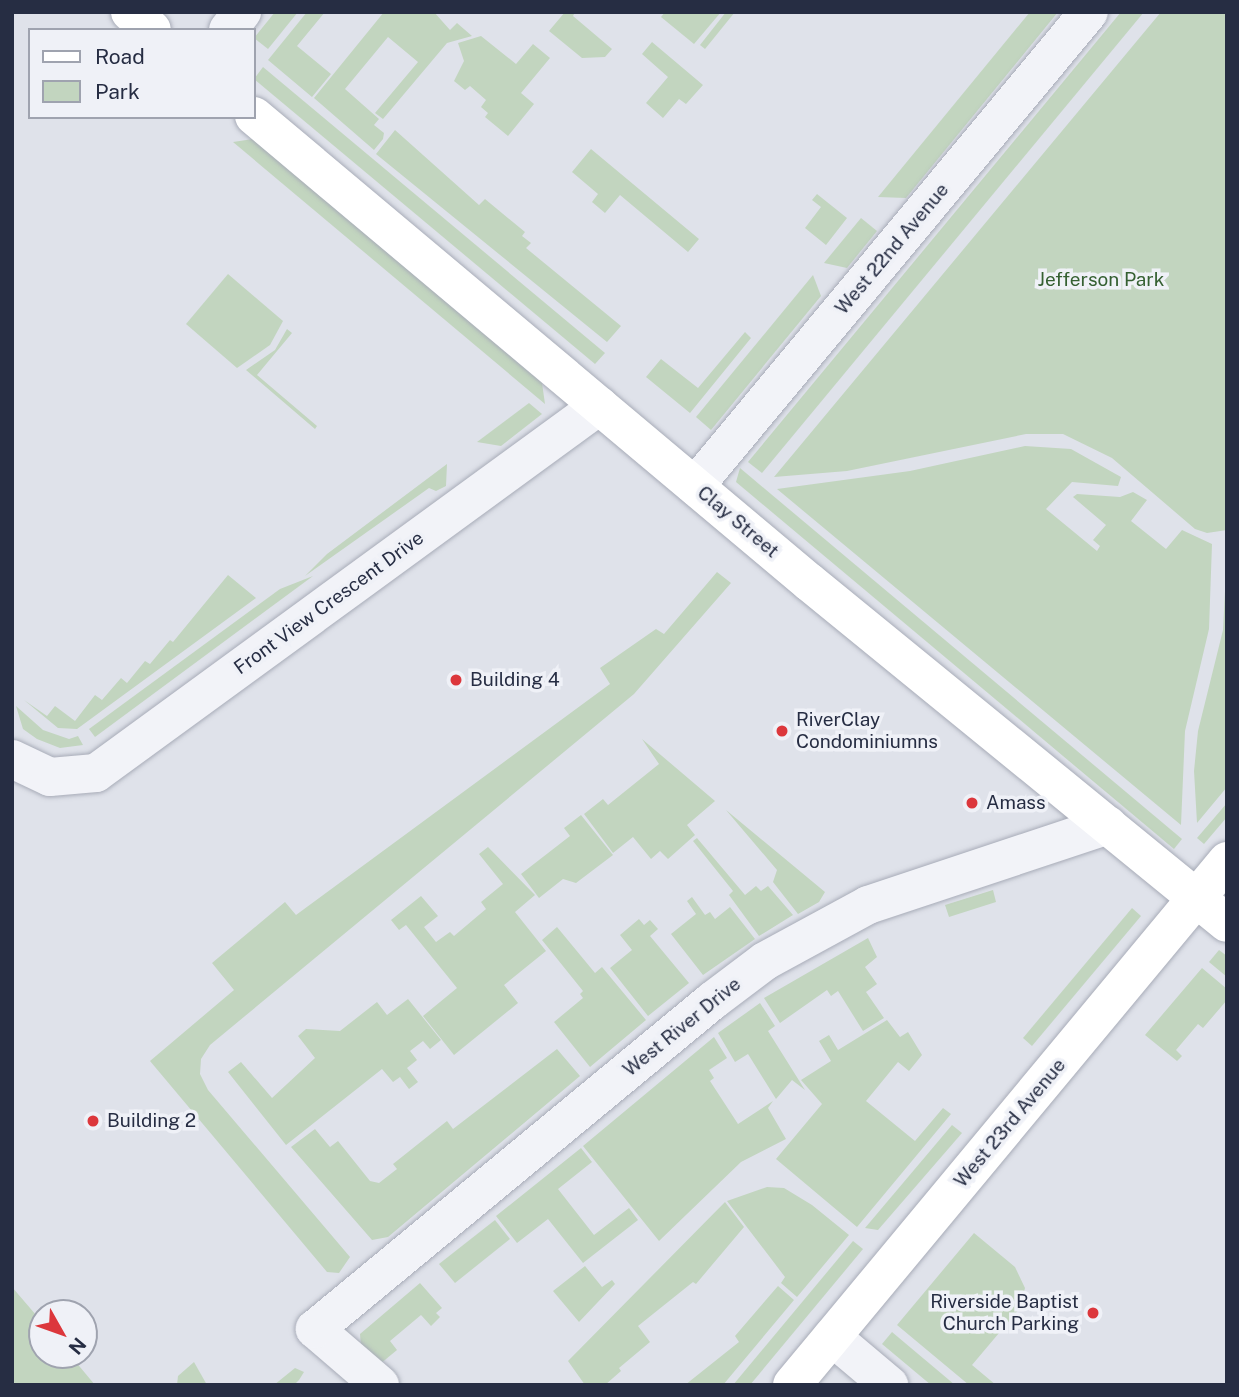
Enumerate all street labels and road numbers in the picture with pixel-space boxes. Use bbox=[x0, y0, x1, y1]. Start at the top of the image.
street label: West 22nd Avenue bbox=[831, 179, 953, 319]
street label: Clay Street bbox=[693, 481, 783, 563]
street label: Front View Crescent Drive bbox=[230, 526, 428, 680]
street label: West River Drive bbox=[619, 973, 745, 1081]
street label: West 23rd Avenue bbox=[949, 1054, 1071, 1192]

